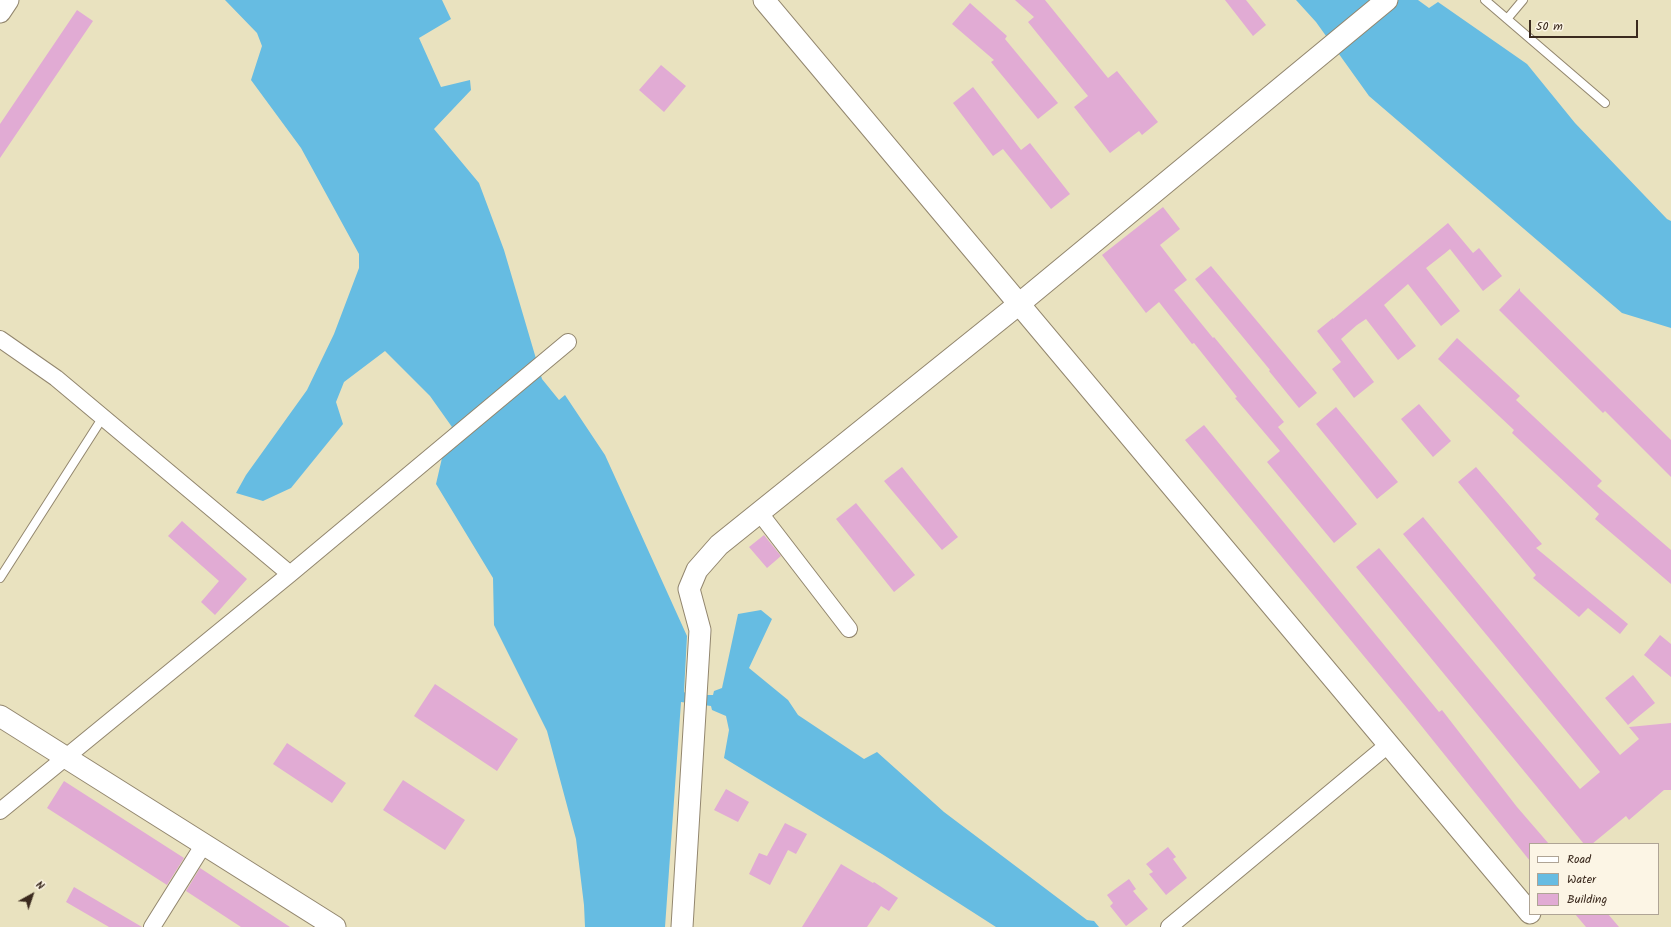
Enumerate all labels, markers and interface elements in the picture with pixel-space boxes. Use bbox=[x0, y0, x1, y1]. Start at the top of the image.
scale bar bbox=[1531, 12, 1640, 38]
text: 50 m bbox=[1536, 17, 1563, 36]
legend bbox=[1529, 843, 1659, 915]
text: Road bbox=[1567, 850, 1591, 869]
text: Water bbox=[1567, 870, 1596, 889]
north arrow bbox=[12, 875, 52, 915]
text: N bbox=[31, 877, 48, 895]
text: Building bbox=[1567, 890, 1607, 909]

